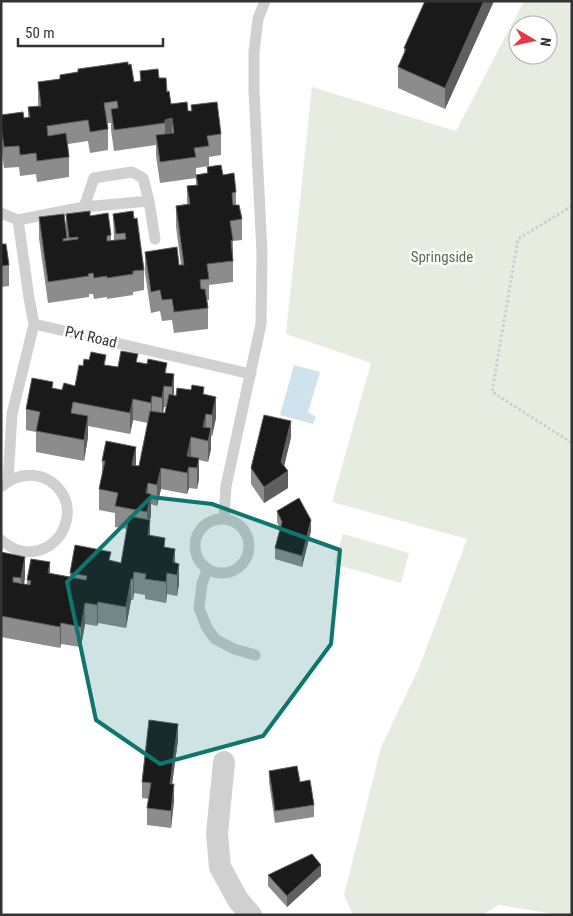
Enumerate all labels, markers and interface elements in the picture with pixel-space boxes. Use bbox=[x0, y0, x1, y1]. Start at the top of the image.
scale bar bbox=[18, 15, 162, 47]
north arrow bbox=[508, 15, 558, 65]
text: 50 m bbox=[25, 24, 55, 42]
text: N bbox=[537, 37, 554, 48]
park label: Springside bbox=[411, 248, 473, 266]
street label: Pvt Road bbox=[63, 322, 119, 352]

